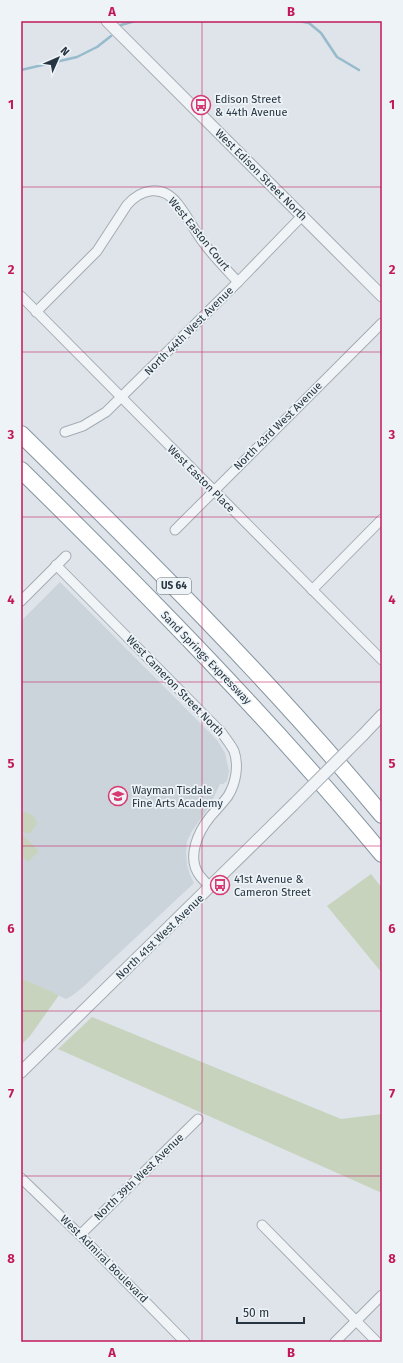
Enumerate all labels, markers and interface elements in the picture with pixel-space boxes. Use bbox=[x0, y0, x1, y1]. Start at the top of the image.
text: A bbox=[107, 4, 116, 19]
text: B bbox=[287, 4, 295, 19]
north arrow bbox=[38, 38, 78, 78]
text: N bbox=[58, 44, 72, 58]
place label: Edison Street & 44th Avenue bbox=[215, 93, 287, 119]
bus stop icon: Edison Street & 44th Avenue bbox=[190, 94, 212, 116]
text: 1 bbox=[8, 97, 14, 112]
text: 1 bbox=[389, 97, 395, 112]
street label: West Edison Street North bbox=[212, 126, 310, 224]
street label: West Easton Court bbox=[166, 195, 232, 273]
text: 2 bbox=[8, 262, 15, 277]
text: 2 bbox=[389, 262, 396, 277]
street label: North 44th West Avenue bbox=[142, 284, 236, 378]
street label: North 43rd West Avenue bbox=[231, 379, 325, 473]
text: 3 bbox=[7, 427, 15, 442]
text: 3 bbox=[388, 427, 396, 442]
street label: West Easton Place bbox=[165, 443, 237, 515]
road number: US 64 bbox=[157, 578, 191, 594]
text: 4 bbox=[7, 592, 15, 607]
text: 4 bbox=[388, 592, 396, 607]
street label: Sand Springs Expressway bbox=[158, 609, 254, 708]
street label: West Cameron Street North bbox=[123, 633, 227, 739]
text: 5 bbox=[8, 756, 15, 771]
text: 5 bbox=[389, 756, 396, 771]
place label: Wayman Tisdale Fine Arts Academy bbox=[132, 784, 223, 810]
school or university icon: Wayman Tisdale Fine Arts Academy bbox=[107, 785, 129, 807]
place label: 41st Avenue & Cameron Street bbox=[234, 873, 311, 899]
bus stop icon: 41st Avenue & Cameron Street bbox=[209, 874, 231, 896]
street label: North 41st West Avenue bbox=[113, 892, 207, 982]
text: 6 bbox=[7, 921, 15, 936]
text: 6 bbox=[388, 921, 396, 936]
text: 7 bbox=[8, 1086, 14, 1101]
text: 7 bbox=[389, 1086, 395, 1101]
street label: North 39th West Avenue bbox=[92, 1131, 186, 1223]
street label: West Admiral Boulevard bbox=[57, 1212, 151, 1306]
text: 8 bbox=[7, 1251, 15, 1266]
text: 8 bbox=[388, 1251, 396, 1266]
scale bar bbox=[237, 1299, 304, 1325]
text: 50 m bbox=[243, 1306, 269, 1320]
text: A bbox=[107, 1345, 116, 1360]
text: B bbox=[287, 1345, 295, 1360]

